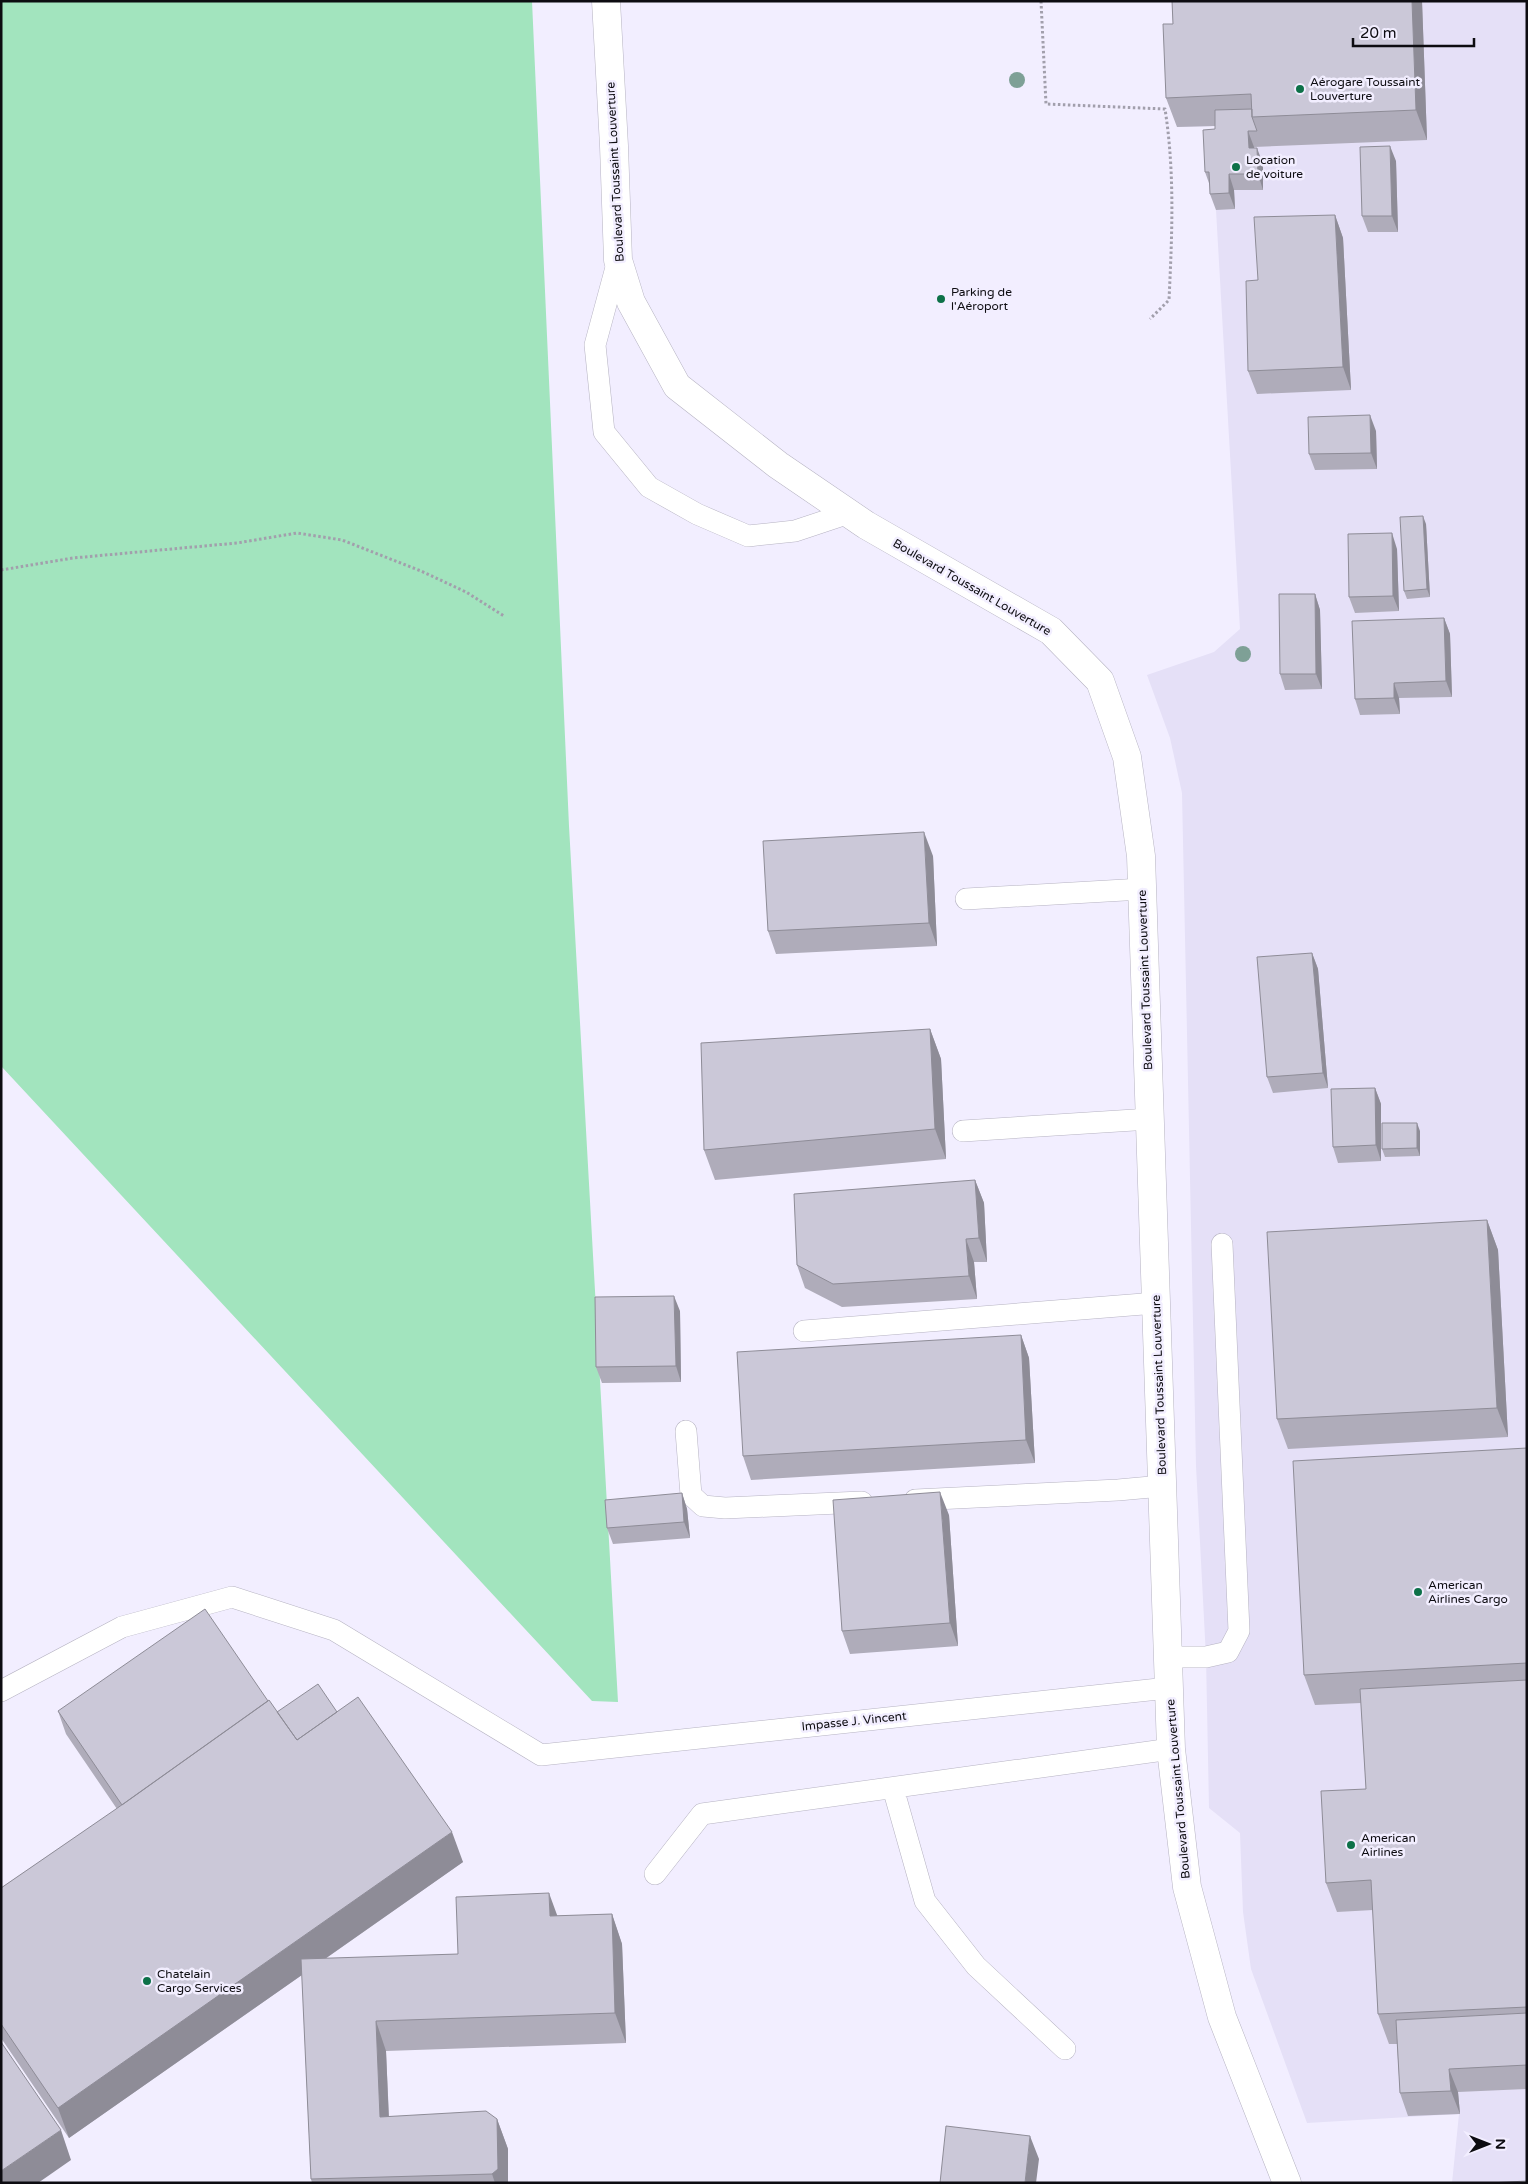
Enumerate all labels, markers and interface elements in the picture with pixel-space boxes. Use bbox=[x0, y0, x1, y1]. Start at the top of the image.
scale bar bbox=[1353, 15, 1474, 47]
text: 20 m bbox=[1360, 24, 1397, 42]
place label: Aérogare Toussaint Louverture bbox=[1310, 75, 1421, 103]
street label: Boulevard Toussaint Louverture bbox=[603, 81, 627, 262]
marker: Aérogare Toussaint Louverture bbox=[1294, 83, 1306, 95]
place label: Location de voiture bbox=[1246, 153, 1303, 181]
marker: Location de voiture bbox=[1230, 161, 1242, 173]
place label: Parking de l'Aéroport bbox=[951, 285, 1012, 313]
marker: Parking de l'Aéroport bbox=[935, 293, 947, 305]
street label: Boulevard Toussaint Louverture bbox=[890, 536, 1054, 638]
street label: Boulevard Toussaint Louverture bbox=[1135, 889, 1155, 1070]
street label: Boulevard Toussaint Louverture bbox=[1149, 1294, 1169, 1475]
place label: American Airlines Cargo bbox=[1428, 1578, 1508, 1606]
marker: American Airlines Cargo bbox=[1412, 1586, 1424, 1598]
street label: Boulevard Toussaint Louverture bbox=[1163, 1698, 1193, 1879]
street label: Impasse J. Vincent bbox=[801, 1708, 907, 1733]
place label: American Airlines bbox=[1361, 1831, 1416, 1859]
marker: American Airlines bbox=[1345, 1839, 1357, 1851]
place label: Chatelain Cargo Services bbox=[157, 1967, 242, 1995]
marker: Chatelain Cargo Services bbox=[141, 1975, 153, 1987]
north arrow bbox=[1463, 2119, 1513, 2169]
text: N bbox=[1492, 2138, 1509, 2150]

